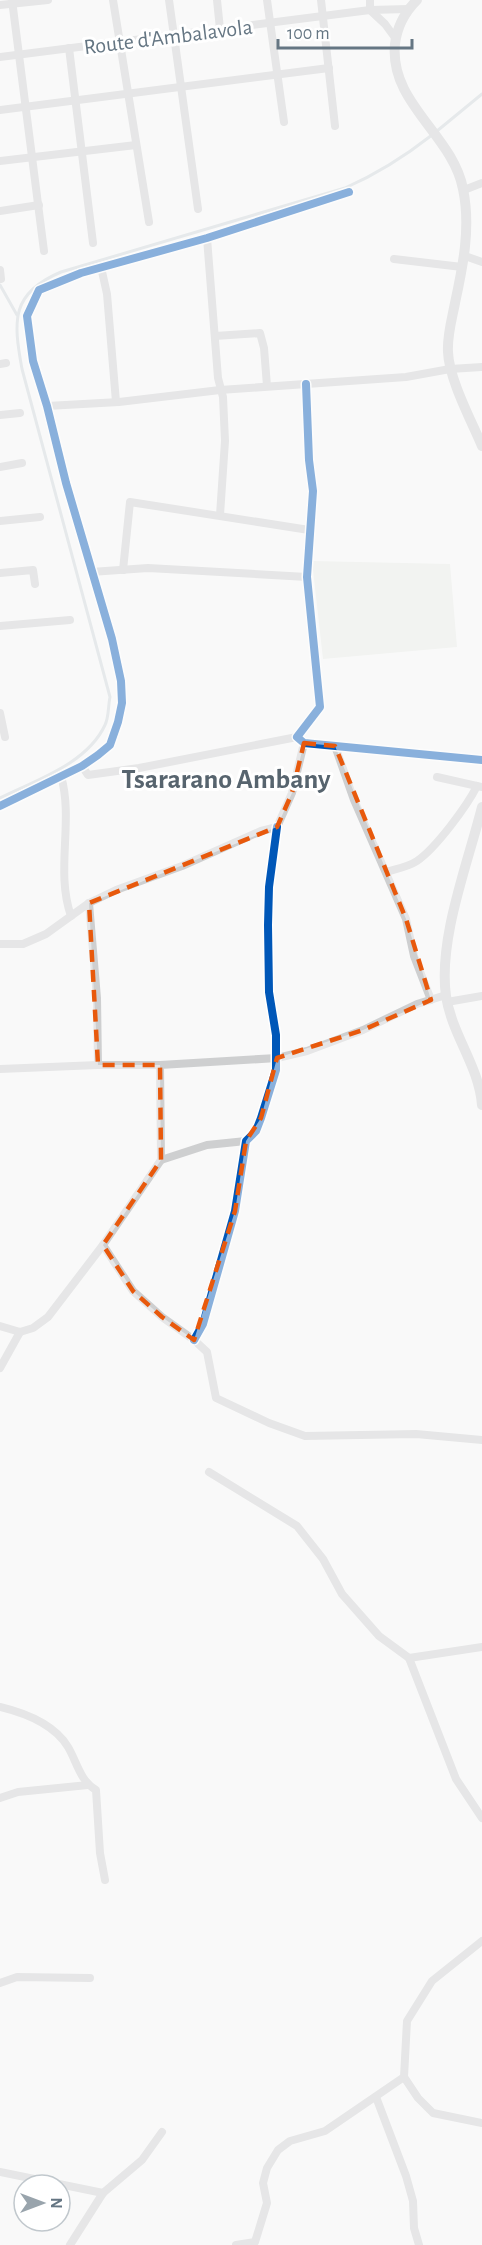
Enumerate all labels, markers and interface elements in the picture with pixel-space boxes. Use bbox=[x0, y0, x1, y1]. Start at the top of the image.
scale bar bbox=[278, 12, 412, 50]
street label: Route d'Ambalavola bbox=[82, 16, 254, 58]
text: 100 m bbox=[287, 25, 330, 43]
district label: Tsararano Ambany bbox=[122, 766, 331, 794]
north arrow bbox=[12, 2173, 72, 2233]
text: N bbox=[48, 2197, 64, 2209]

